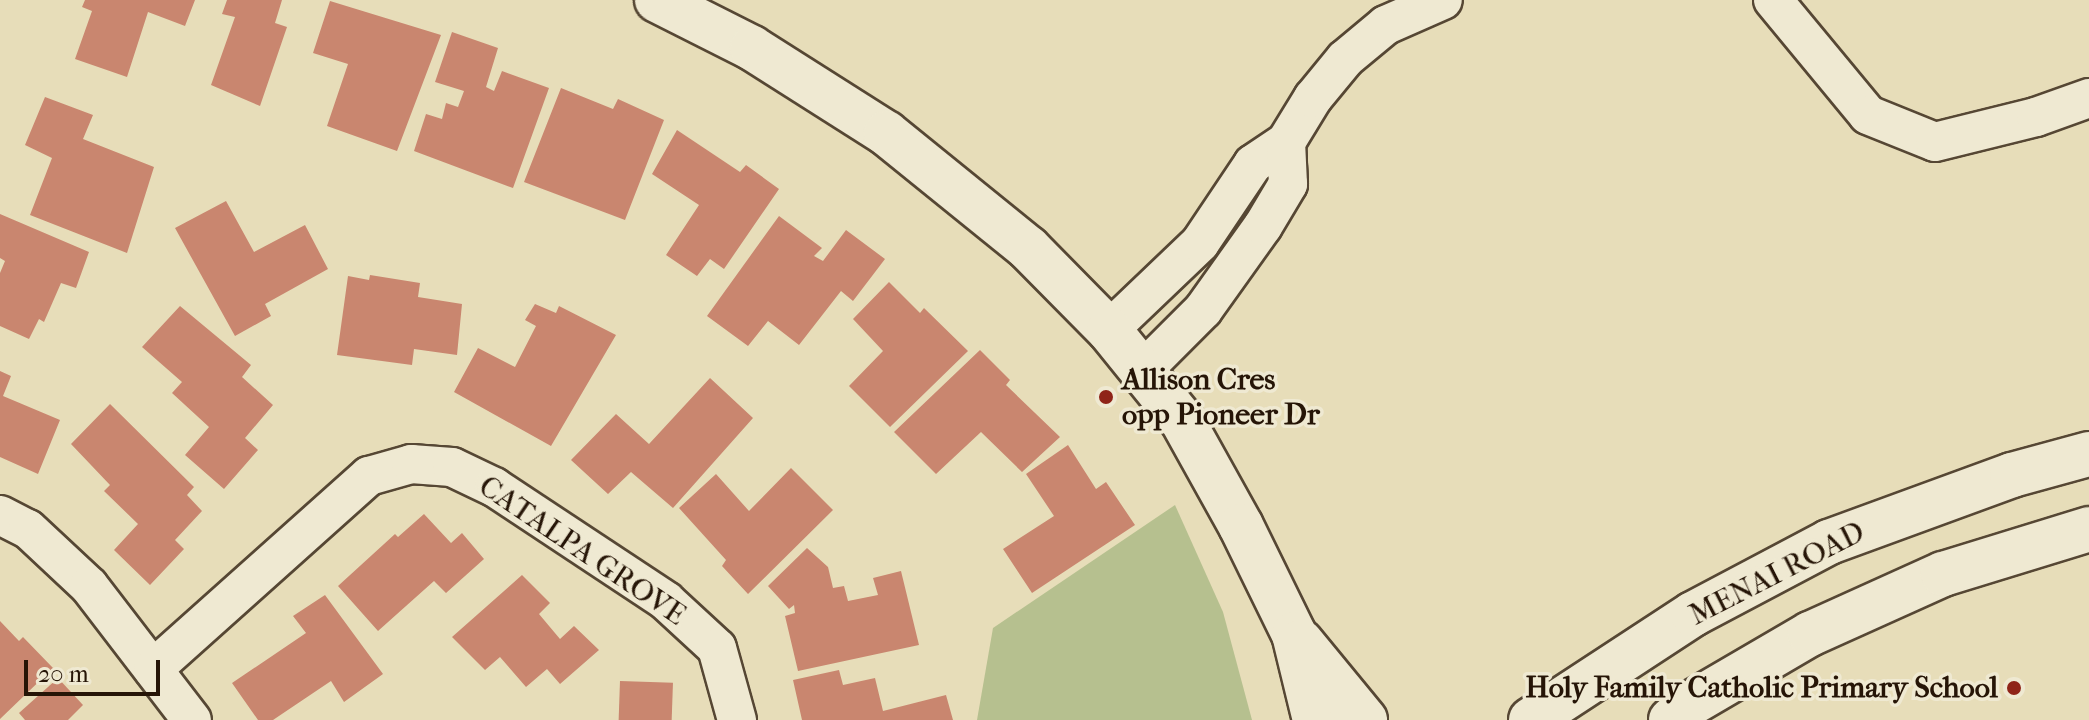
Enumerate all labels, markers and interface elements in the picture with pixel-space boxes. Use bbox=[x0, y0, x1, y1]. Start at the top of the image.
place label: Allison Cres opp Pioneer Dr bbox=[1122, 362, 1320, 432]
marker: Allison Cres opp Pioneer Dr bbox=[1097, 388, 1115, 406]
street label: CATALPA GROVE bbox=[472, 468, 692, 634]
street label: MENAI ROAD bbox=[1683, 514, 1871, 634]
scale bar bbox=[28, 644, 164, 694]
text: 20 m bbox=[38, 660, 89, 688]
place label: Holy Family Catholic Primary School bbox=[1525, 670, 1998, 706]
marker: Holy Family Catholic Primary School bbox=[2005, 679, 2023, 697]

